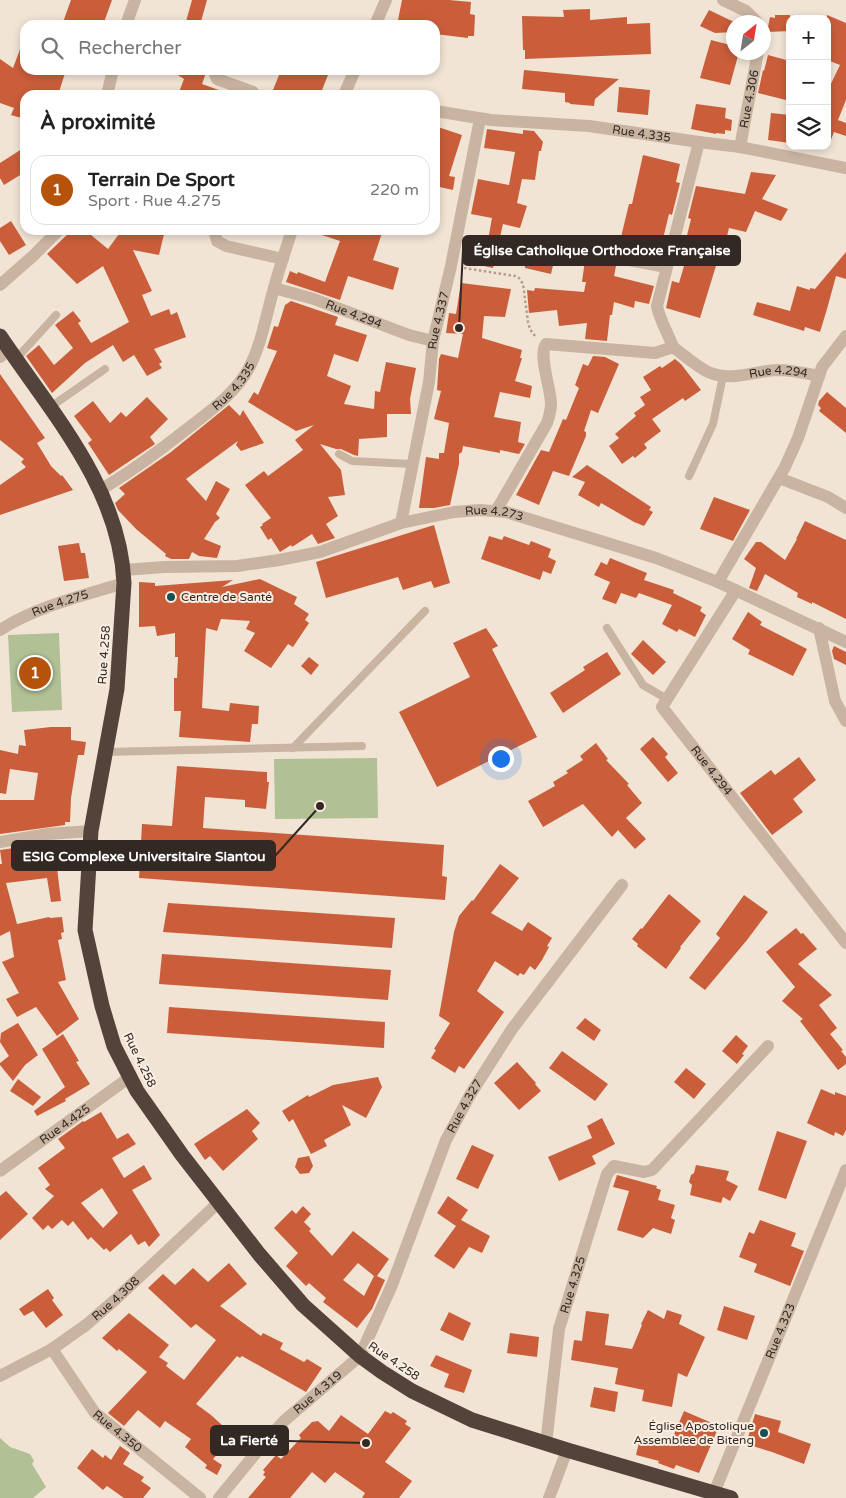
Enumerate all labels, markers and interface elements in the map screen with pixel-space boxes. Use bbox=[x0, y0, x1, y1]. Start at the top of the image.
north arrow bbox=[726, 15, 771, 60]
map controls bbox=[786, 15, 831, 150]
button: + bbox=[786, 15, 831, 60]
search box bbox=[20, 20, 440, 75]
icon: search bbox=[38, 34, 66, 62]
text: Rechercher bbox=[78, 37, 181, 59]
button: − bbox=[786, 60, 831, 105]
street label: Rue 4.306 bbox=[737, 69, 762, 129]
button: layers bbox=[786, 105, 831, 150]
text: À proximité bbox=[40, 110, 155, 135]
street label: Rue 4.335 bbox=[611, 122, 672, 145]
text: Terrain De Sport bbox=[88, 169, 235, 191]
text: 1 bbox=[52, 180, 62, 200]
text: 220 m bbox=[370, 180, 419, 200]
text: Sport · Rue 4.275 bbox=[88, 191, 221, 211]
callout: Église Catholique Orthodoxe Française bbox=[463, 236, 740, 265]
text: Église Catholique Orthodoxe Française bbox=[474, 242, 731, 259]
street label: Rue 4.337 bbox=[425, 290, 452, 350]
street label: Rue 4.294 bbox=[324, 297, 384, 331]
street label: Rue 4.335 bbox=[209, 360, 258, 413]
street label: Rue 4.294 bbox=[748, 363, 809, 381]
street label: Rue 4.273 bbox=[464, 503, 525, 524]
street label: Rue 4.275 bbox=[30, 587, 90, 620]
place label: Centre de Santé bbox=[181, 590, 272, 604]
marker: Centre de Santé bbox=[165, 591, 177, 603]
street label: Rue 4.258 bbox=[95, 625, 113, 685]
pin: 1 bbox=[19, 654, 51, 692]
street label: Rue 4.294 bbox=[688, 743, 736, 798]
your location bbox=[488, 746, 514, 772]
callout: ESIG Complexe Universitaire Siantou bbox=[12, 841, 275, 870]
text: ESIG Complexe Universitaire Siantou bbox=[23, 848, 265, 865]
street label: Rue 4.258 bbox=[121, 1030, 159, 1090]
street label: Rue 4.327 bbox=[444, 1077, 485, 1135]
street label: Rue 4.425 bbox=[37, 1101, 93, 1147]
street label: Rue 4.325 bbox=[557, 1255, 588, 1315]
street label: Rue 4.308 bbox=[89, 1274, 142, 1324]
street label: Rue 4.323 bbox=[763, 1301, 798, 1361]
street label: Rue 4.258 bbox=[366, 1339, 422, 1383]
street label: Rue 4.319 bbox=[291, 1368, 345, 1417]
street label: Rue 4.350 bbox=[90, 1407, 145, 1455]
place label: Église Apostolique Assemblee de Biteng bbox=[634, 1419, 754, 1447]
callout: La Fierté bbox=[211, 1426, 288, 1455]
marker: Église Apostolique Assemblee de Biteng bbox=[758, 1427, 770, 1439]
text: La Fierté bbox=[220, 1432, 278, 1449]

